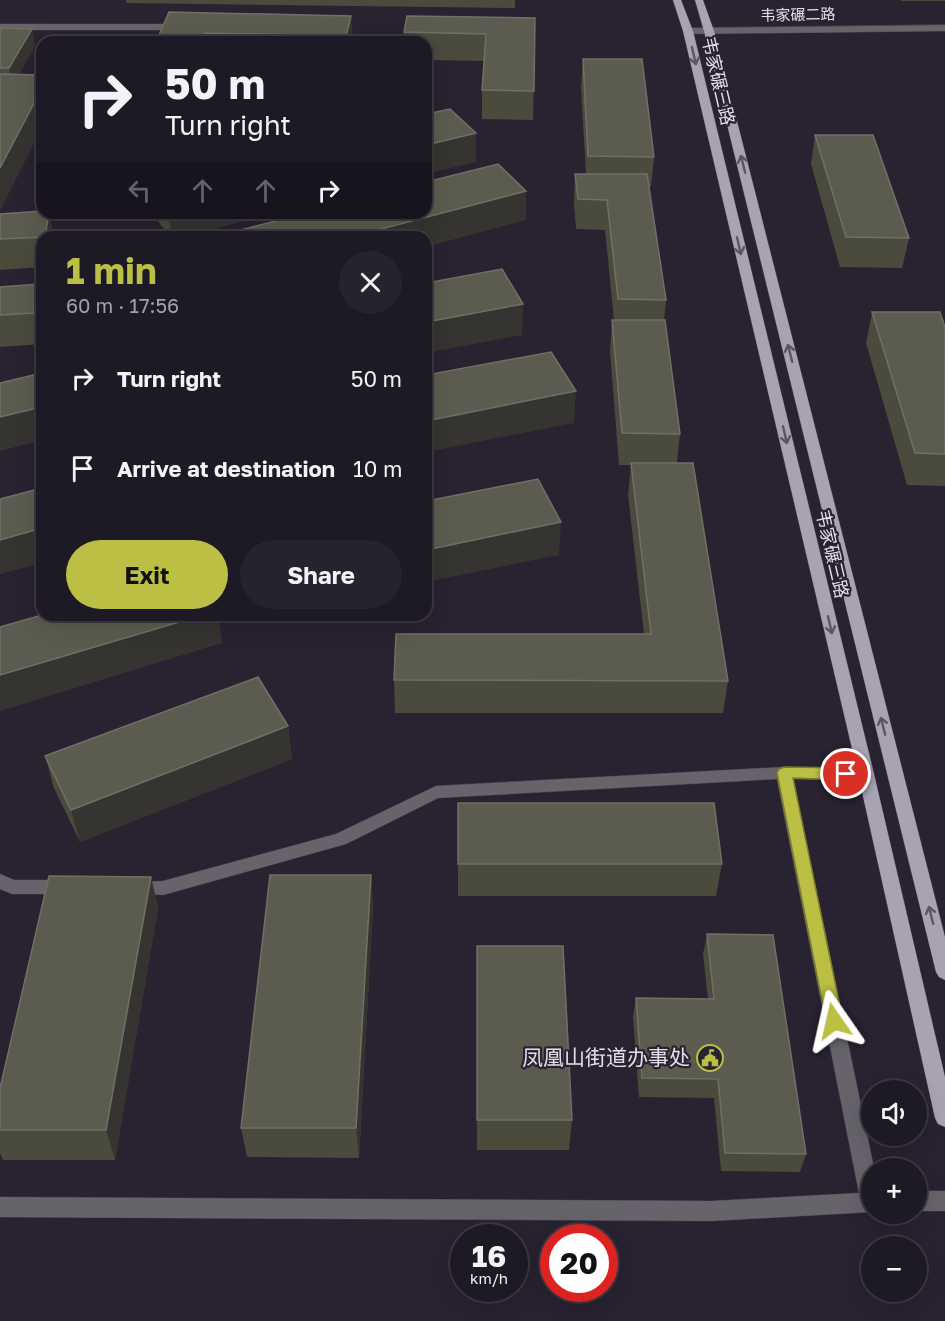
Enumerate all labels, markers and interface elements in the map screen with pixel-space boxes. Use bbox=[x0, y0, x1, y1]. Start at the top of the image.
street label: 韦家碾二路 bbox=[760, 4, 836, 24]
street label: 韦家碾三路 bbox=[698, 34, 740, 127]
one-way arrow bbox=[688, 46, 700, 65]
text: 50 m bbox=[165, 58, 265, 108]
icon: right bbox=[66, 60, 144, 138]
text: Turn right bbox=[165, 109, 291, 141]
one-way arrow bbox=[736, 155, 748, 174]
icon: left bbox=[123, 174, 156, 207]
icon: ahead bbox=[186, 174, 219, 207]
icon: ahead bbox=[249, 174, 282, 207]
icon: right bbox=[312, 174, 345, 207]
one-way arrow bbox=[734, 236, 746, 255]
text: 1 min bbox=[66, 249, 157, 292]
button: close bbox=[339, 251, 402, 314]
text: 60 m · 17:56 bbox=[66, 293, 179, 317]
one-way arrow bbox=[784, 344, 796, 363]
icon: right bbox=[66, 362, 99, 395]
text: Turn right bbox=[117, 365, 221, 392]
text: 50 m bbox=[351, 365, 402, 392]
one-way arrow bbox=[779, 425, 791, 444]
icon: arrive bbox=[66, 452, 99, 485]
text: Arrive at destination bbox=[117, 455, 335, 482]
text: 10 m bbox=[353, 455, 402, 482]
street label: 韦家碾三路 bbox=[812, 507, 854, 600]
button: Exit bbox=[66, 540, 228, 609]
button: Share bbox=[240, 540, 402, 609]
one-way arrow bbox=[825, 615, 837, 634]
one-way arrow bbox=[877, 717, 889, 736]
pin bbox=[820, 748, 871, 799]
icon: arrive bbox=[829, 757, 862, 790]
one-way arrow bbox=[924, 906, 936, 925]
position arrow bbox=[802, 989, 866, 1053]
public building icon: 凤凰山街道办事处 bbox=[695, 1043, 725, 1073]
place label: 凤凰山街道办事处 bbox=[522, 1044, 690, 1070]
map controls bbox=[861, 1080, 927, 1302]
button: sound bbox=[861, 1080, 927, 1146]
button: + bbox=[861, 1158, 927, 1224]
speed limit sign: 20 bbox=[540, 1224, 618, 1302]
button: − bbox=[861, 1236, 927, 1302]
text: 16 bbox=[472, 1238, 506, 1274]
text: km/h bbox=[470, 1269, 508, 1287]

